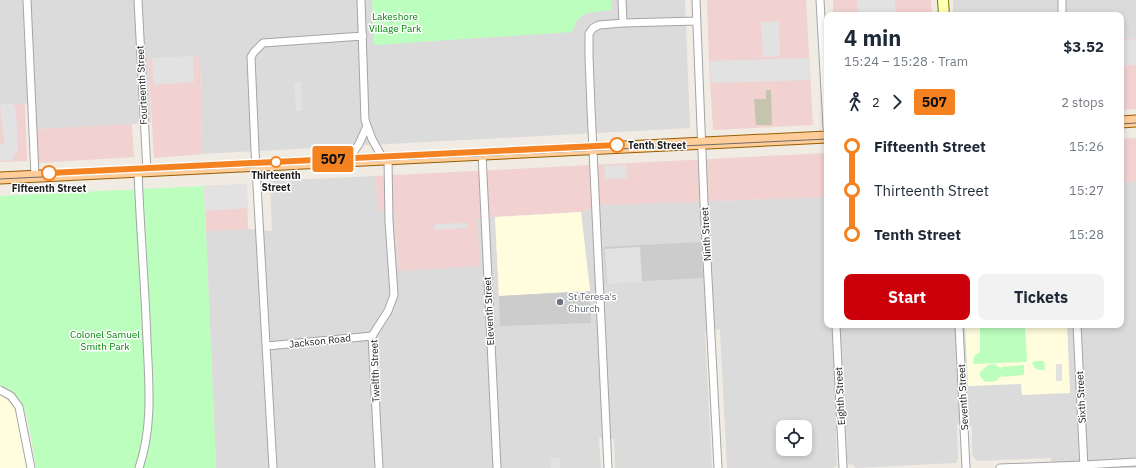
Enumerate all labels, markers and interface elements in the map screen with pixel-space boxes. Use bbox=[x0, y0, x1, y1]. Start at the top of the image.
park label: Lakeshore Village Park bbox=[369, 10, 422, 35]
text: 4 min bbox=[844, 23, 901, 52]
text: $3.52 bbox=[1063, 37, 1104, 56]
street label: Fourteenth Street bbox=[133, 45, 151, 125]
text: 15:24 – 15:28 · Tram bbox=[844, 53, 968, 70]
icon: walk bbox=[844, 91, 866, 113]
icon: forward bbox=[886, 91, 908, 113]
text: 507 bbox=[922, 93, 947, 111]
text: 2 bbox=[872, 94, 880, 111]
text: 2 stops bbox=[1061, 94, 1104, 111]
marker: Tenth Street bbox=[609, 137, 625, 153]
text: Fifteenth Street bbox=[874, 137, 986, 156]
text: 15:26 bbox=[1069, 138, 1104, 155]
place label: Tenth Street bbox=[628, 139, 686, 152]
line badge: 507 bbox=[310, 146, 356, 172]
text: 507 bbox=[320, 150, 346, 168]
marker: Thirteenth Street bbox=[270, 156, 282, 168]
marker: Fifteenth Street bbox=[41, 165, 57, 181]
place label: Thirteenth Street bbox=[251, 169, 301, 194]
text: Thirteenth Street bbox=[874, 181, 989, 200]
place label: Fifteenth Street bbox=[12, 182, 86, 195]
text: 15:27 bbox=[1069, 182, 1104, 199]
street label: Ninth Street bbox=[698, 206, 714, 261]
text: Tenth Street bbox=[874, 225, 961, 244]
text: 15:28 bbox=[1069, 226, 1104, 243]
button: Start bbox=[844, 274, 970, 320]
button: Tickets bbox=[978, 274, 1104, 320]
street label: Eleventh Street bbox=[481, 276, 497, 346]
place label: St Teresa's Church bbox=[568, 290, 617, 315]
marker: St Teresa's Church bbox=[555, 297, 565, 307]
park label: Colonel Samuel Smith Park bbox=[70, 328, 140, 353]
street label: Jackson Road bbox=[288, 331, 352, 351]
street label: Twelfth Street bbox=[367, 339, 383, 403]
street label: Seventh Street bbox=[955, 363, 971, 430]
street label: Eighth Street bbox=[832, 366, 848, 425]
street label: Sixth Street bbox=[1073, 370, 1089, 423]
map controls bbox=[776, 420, 812, 456]
button: locate bbox=[776, 420, 812, 456]

